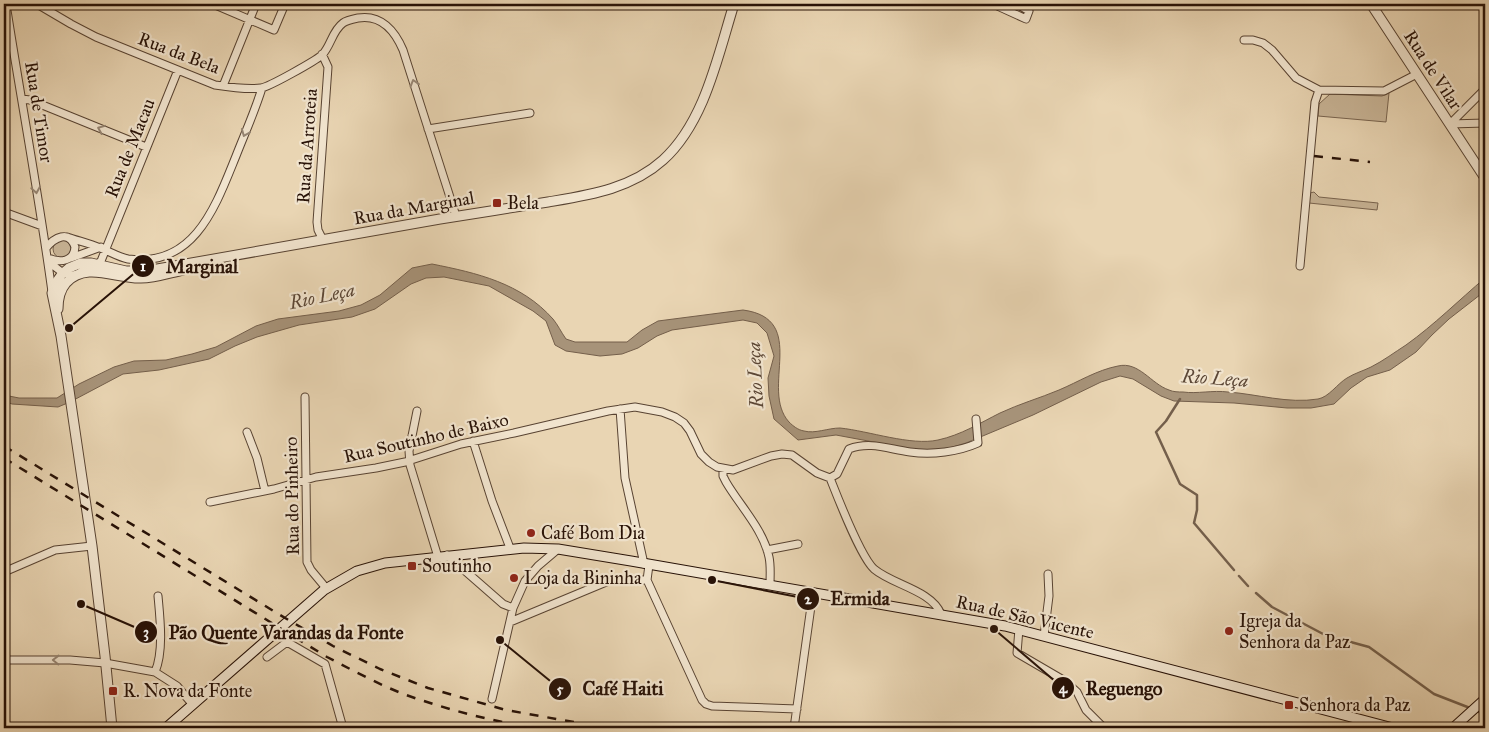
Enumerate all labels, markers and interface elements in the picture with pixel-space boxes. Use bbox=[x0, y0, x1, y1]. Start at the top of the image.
street label: Rua de Vilar bbox=[1399, 26, 1467, 114]
street label: Rua da Bela bbox=[135, 27, 223, 79]
street label: Rua de Timor bbox=[20, 60, 58, 164]
one-way arrow bbox=[409, 79, 419, 87]
street label: Rua da Arroteia bbox=[292, 87, 322, 204]
street label: Rua de Macau bbox=[100, 95, 160, 201]
one-way arrow bbox=[97, 125, 106, 135]
one-way arrow bbox=[240, 129, 250, 137]
one-way arrow bbox=[30, 186, 41, 194]
street label: Rua da Marginal bbox=[352, 187, 477, 230]
place label: Bela bbox=[507, 192, 539, 214]
marker: Bela bbox=[491, 197, 503, 209]
callout: Marginal bbox=[131, 249, 248, 283]
text: Marginal bbox=[166, 255, 239, 279]
text: 1 bbox=[140, 257, 146, 275]
water label: Rio Leça bbox=[286, 278, 357, 314]
water label: Rio Leça bbox=[742, 341, 768, 410]
water label: Rio Leça bbox=[1180, 364, 1249, 392]
street label: Rua Soutinho de Baixo bbox=[341, 408, 511, 468]
street label: Rua do Pinheiro bbox=[280, 436, 304, 556]
place label: Café Bom Dia bbox=[541, 522, 645, 544]
marker: Café Bom Dia bbox=[525, 527, 537, 539]
place label: Soutinho bbox=[422, 555, 491, 577]
marker: Soutinho bbox=[406, 560, 418, 572]
place label: Loja da Bininha bbox=[524, 567, 642, 589]
marker: Loja da Bininha bbox=[508, 572, 520, 584]
callout: Ermida bbox=[795, 582, 900, 616]
text: Ermida bbox=[830, 587, 891, 610]
text: 2 bbox=[804, 590, 812, 608]
street label: Rua de São Vicente bbox=[954, 590, 1096, 644]
place label: Igreja da Senhora da Paz bbox=[1239, 610, 1350, 653]
callout: Pão Quente Varandas da Fonte bbox=[133, 615, 413, 649]
text: Pão Quente Varandas da Fonte bbox=[168, 621, 404, 645]
text: 3 bbox=[143, 623, 149, 642]
marker: Igreja da Senhora da Paz bbox=[1223, 625, 1235, 637]
one-way arrow bbox=[52, 655, 60, 665]
callout: Reguengo bbox=[1050, 671, 1172, 705]
callout: Café Haiti bbox=[547, 672, 673, 706]
text: Café Haiti bbox=[583, 677, 664, 700]
text: Reguengo bbox=[1085, 677, 1163, 701]
text: 4 bbox=[1059, 679, 1068, 698]
place label: R. Nova da Fonte bbox=[123, 680, 252, 702]
text: 5 bbox=[557, 680, 564, 698]
marker: R. Nova da Fonte bbox=[107, 685, 119, 697]
place label: Senhora da Paz bbox=[1299, 694, 1410, 716]
marker: Senhora da Paz bbox=[1283, 699, 1295, 711]

